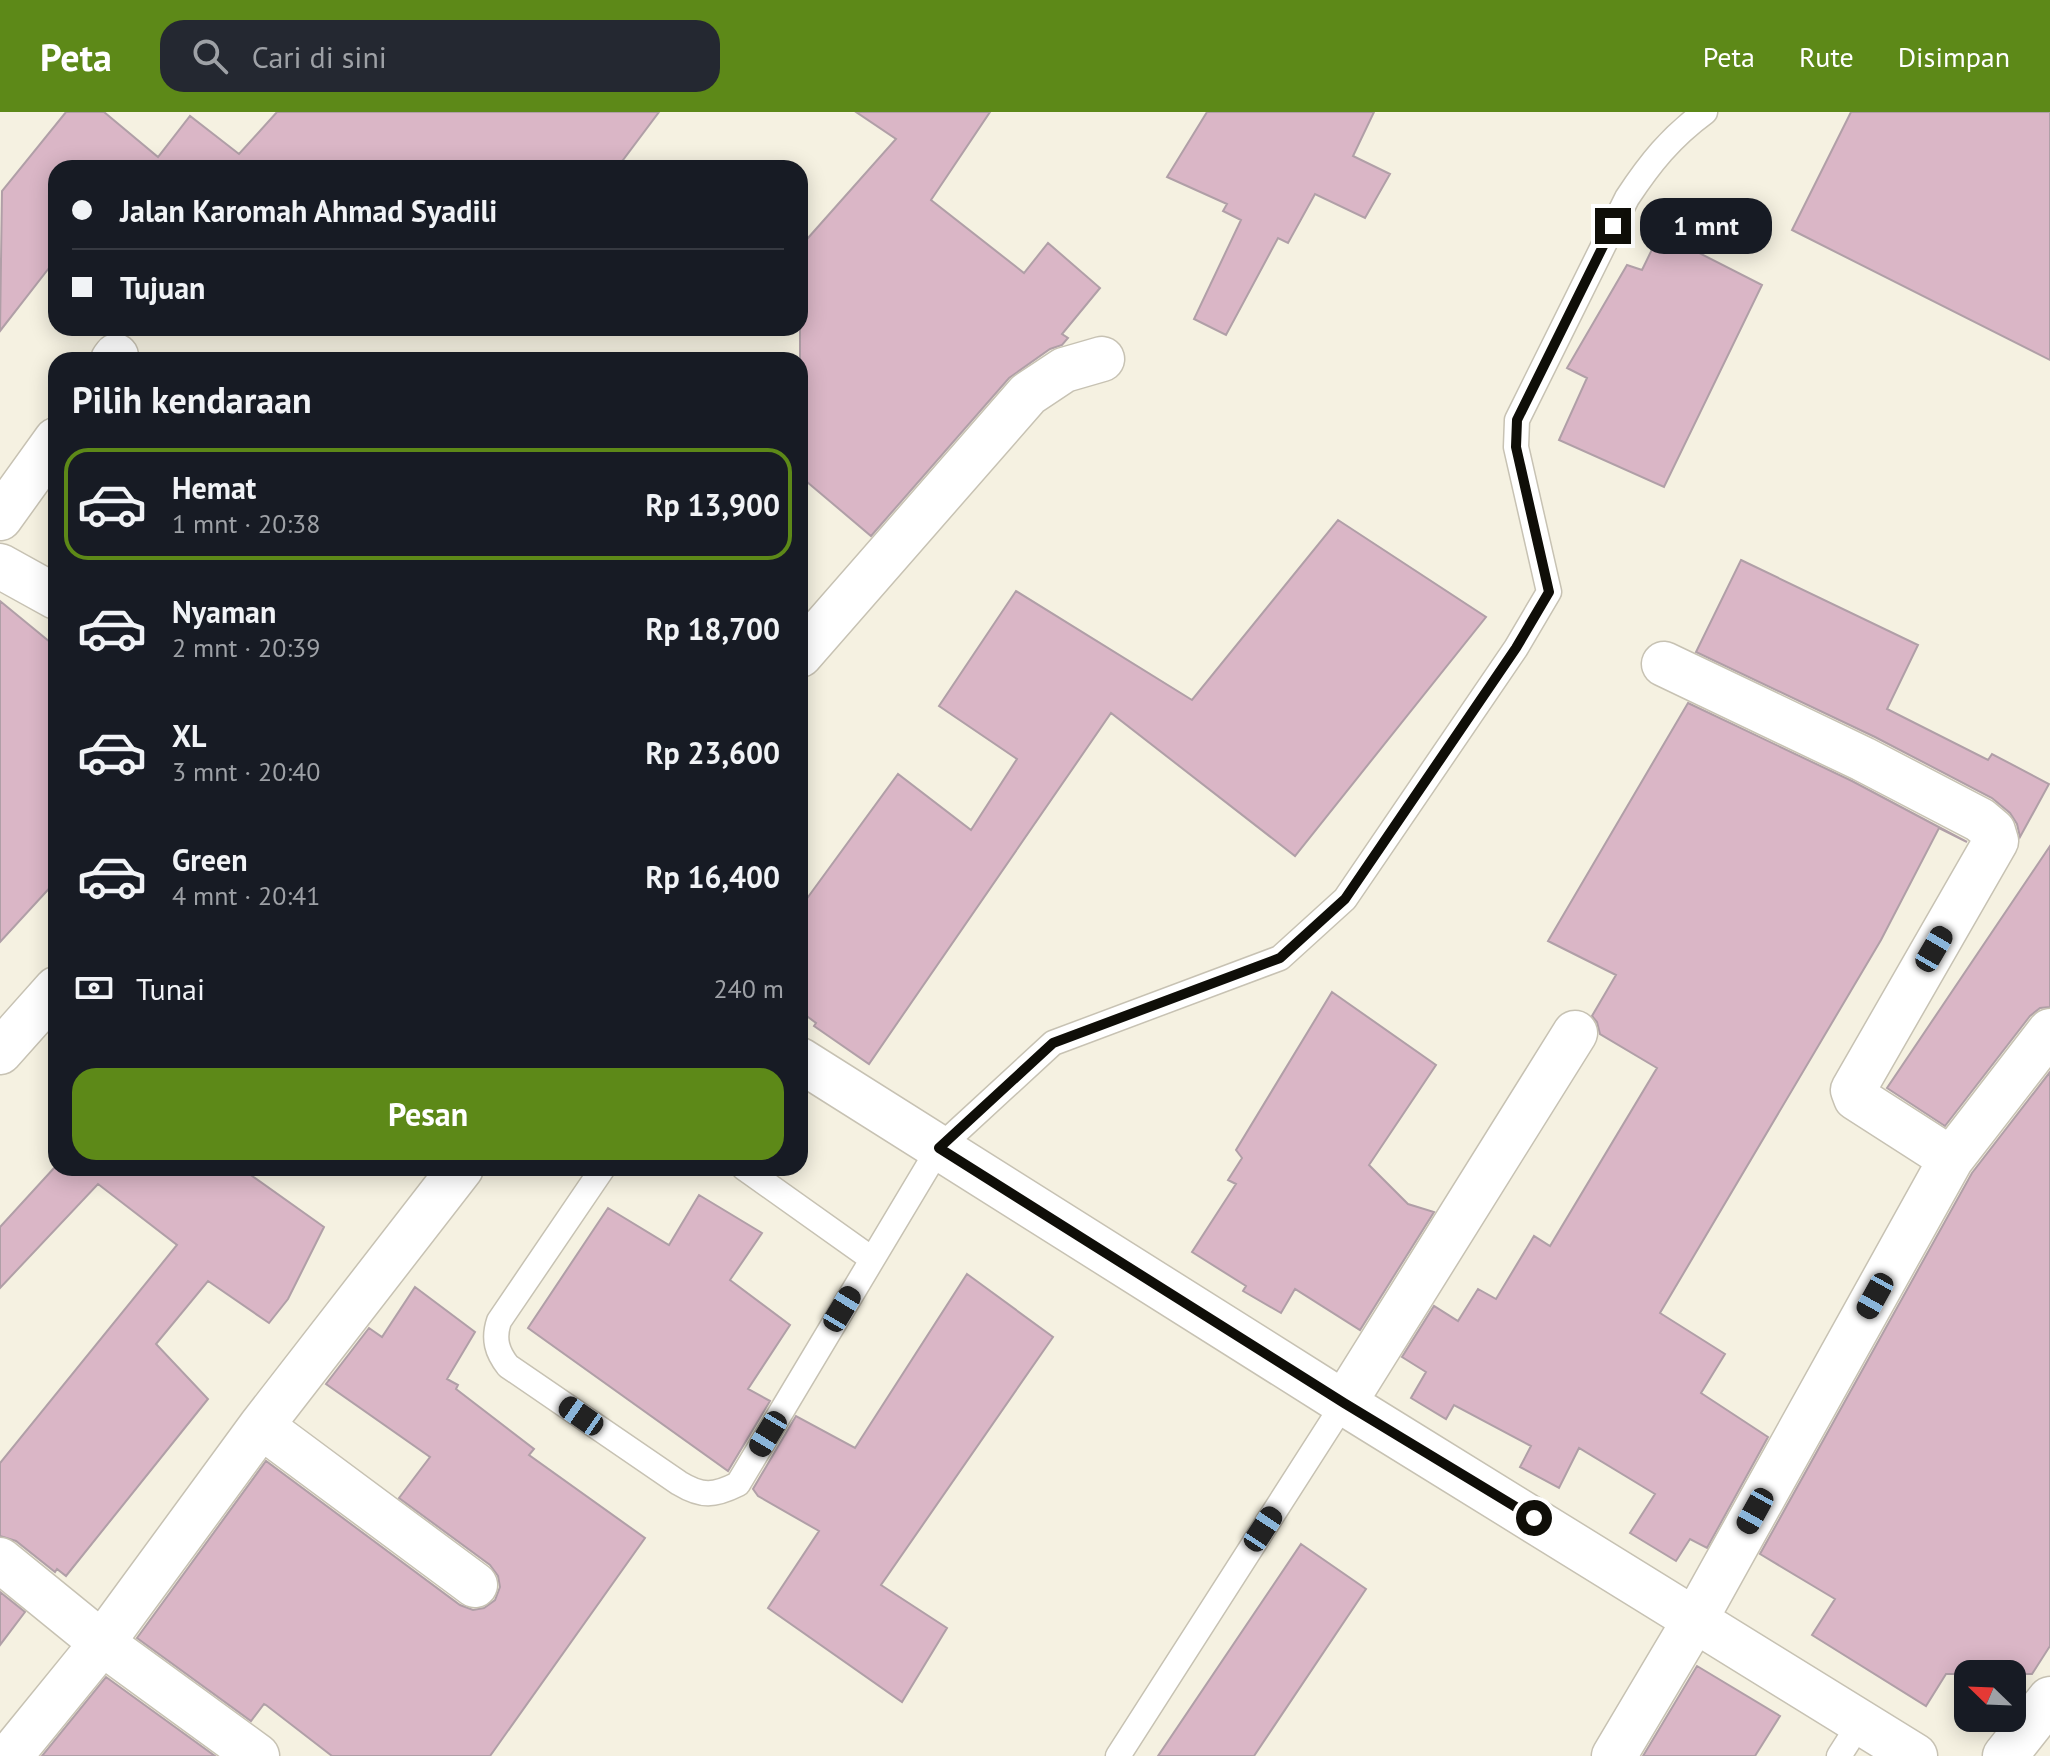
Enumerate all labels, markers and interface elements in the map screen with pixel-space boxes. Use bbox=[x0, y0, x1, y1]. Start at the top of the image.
search box bbox=[160, 20, 720, 92]
text: Peta bbox=[40, 32, 112, 81]
icon: search bbox=[188, 34, 232, 78]
text: Cari di sini bbox=[252, 37, 387, 76]
text: Peta bbox=[1703, 38, 1755, 75]
text: Rute bbox=[1799, 38, 1854, 75]
text: Disimpan bbox=[1898, 38, 2010, 75]
text: Jalan Karomah Ahmad Syadili bbox=[120, 191, 497, 230]
callout: 1 mnt bbox=[1641, 198, 1773, 254]
route end bbox=[1595, 208, 1631, 244]
text: 1 mnt bbox=[1673, 209, 1739, 242]
text: Tujuan bbox=[120, 268, 205, 307]
text: Pilih kendaraan bbox=[72, 376, 312, 423]
icon: car bbox=[76, 468, 148, 540]
text: Hemat bbox=[172, 468, 256, 507]
text: Rp 13,900 bbox=[646, 485, 780, 524]
text: 1 mnt · 20:38 bbox=[172, 507, 320, 540]
icon: car bbox=[76, 592, 148, 664]
text: Nyaman bbox=[172, 592, 276, 631]
text: Rp 18,700 bbox=[646, 609, 780, 648]
text: 2 mnt · 20:39 bbox=[172, 631, 320, 664]
icon: car bbox=[76, 716, 148, 788]
text: XL bbox=[172, 716, 206, 755]
text: Rp 23,600 bbox=[646, 733, 780, 772]
text: 3 mnt · 20:40 bbox=[172, 755, 320, 788]
icon: car bbox=[76, 840, 148, 912]
text: Green bbox=[172, 840, 247, 879]
text: Rp 16,400 bbox=[646, 857, 780, 896]
text: 4 mnt · 20:41 bbox=[172, 879, 320, 912]
car bbox=[1912, 922, 1956, 976]
icon: cash bbox=[72, 966, 116, 1010]
text: Tunai bbox=[136, 969, 205, 1008]
text: 240 m bbox=[713, 972, 784, 1005]
button: Pesan bbox=[72, 1068, 784, 1160]
car bbox=[1853, 1269, 1897, 1323]
car bbox=[819, 1282, 865, 1336]
car bbox=[554, 1392, 608, 1440]
car bbox=[745, 1407, 791, 1461]
car bbox=[1733, 1484, 1777, 1538]
route start bbox=[1516, 1500, 1552, 1536]
car bbox=[1240, 1502, 1286, 1556]
north arrow bbox=[1954, 1660, 2026, 1732]
map controls bbox=[1954, 1660, 2026, 1732]

